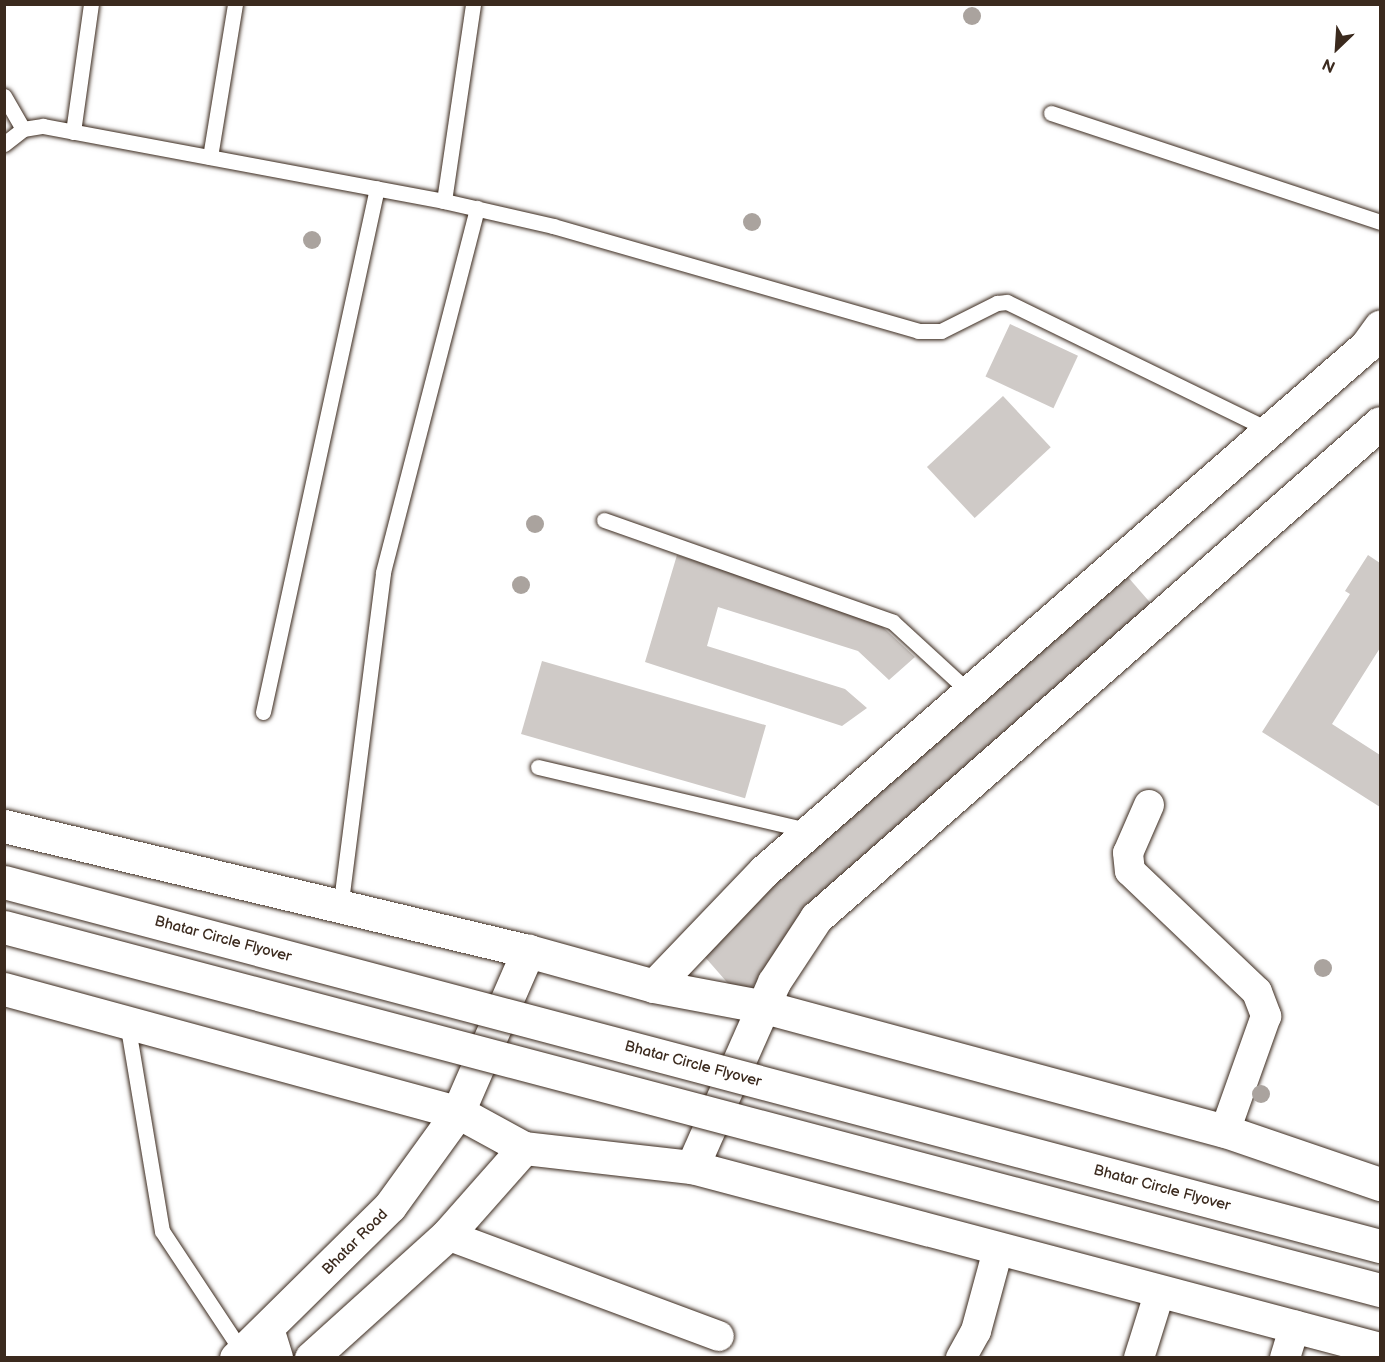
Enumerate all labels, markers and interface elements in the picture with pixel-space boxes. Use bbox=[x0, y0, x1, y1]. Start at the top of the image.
north arrow bbox=[1307, 18, 1367, 78]
text: N bbox=[1320, 54, 1339, 76]
street label: Bhatar Circle Flyover bbox=[153, 912, 293, 966]
street label: Bhatar Circle Flyover bbox=[623, 1037, 763, 1091]
street label: Bhatar Circle Flyover bbox=[1092, 1161, 1232, 1215]
street label: Bhatar Road bbox=[318, 1205, 392, 1279]

